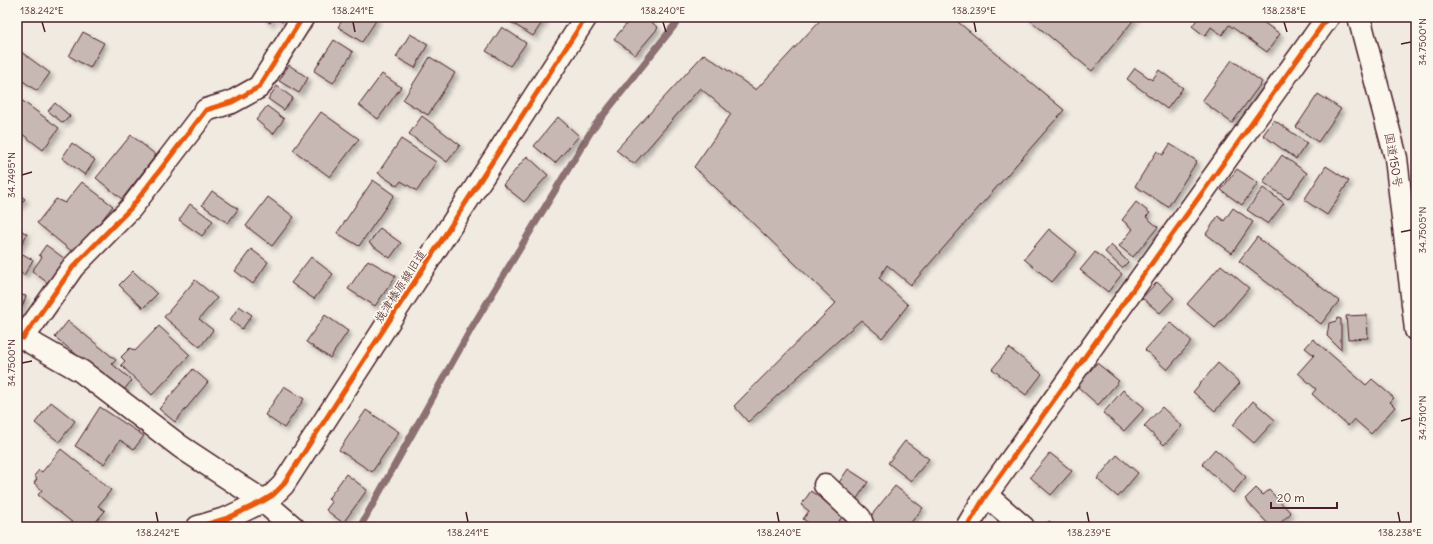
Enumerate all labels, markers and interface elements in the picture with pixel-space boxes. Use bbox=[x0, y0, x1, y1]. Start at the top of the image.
text: 138.242°E bbox=[20, 4, 64, 17]
text: 138.241°E bbox=[332, 4, 374, 17]
text: 138.240°E bbox=[641, 4, 685, 17]
text: 138.239°E bbox=[952, 4, 996, 17]
text: 138.238°E bbox=[1262, 4, 1306, 17]
text: 34.7500°N bbox=[1416, 18, 1429, 66]
street label: 国道150号 bbox=[1382, 131, 1406, 189]
text: 34.7495°N bbox=[5, 152, 18, 198]
text: 34.7505°N bbox=[1416, 207, 1429, 253]
street label: 焼津榛原線旧道 bbox=[371, 247, 429, 325]
text: 34.7500°N bbox=[5, 339, 18, 387]
text: 34.7510°N bbox=[1416, 396, 1429, 440]
scale bar bbox=[1271, 484, 1337, 510]
text: 20 m bbox=[1277, 490, 1305, 505]
text: 138.242°E bbox=[136, 526, 180, 539]
text: 138.241°E bbox=[447, 526, 489, 539]
text: 138.240°E bbox=[757, 526, 801, 539]
text: 138.239°E bbox=[1067, 526, 1111, 539]
text: 138.238°E bbox=[1378, 526, 1422, 539]

